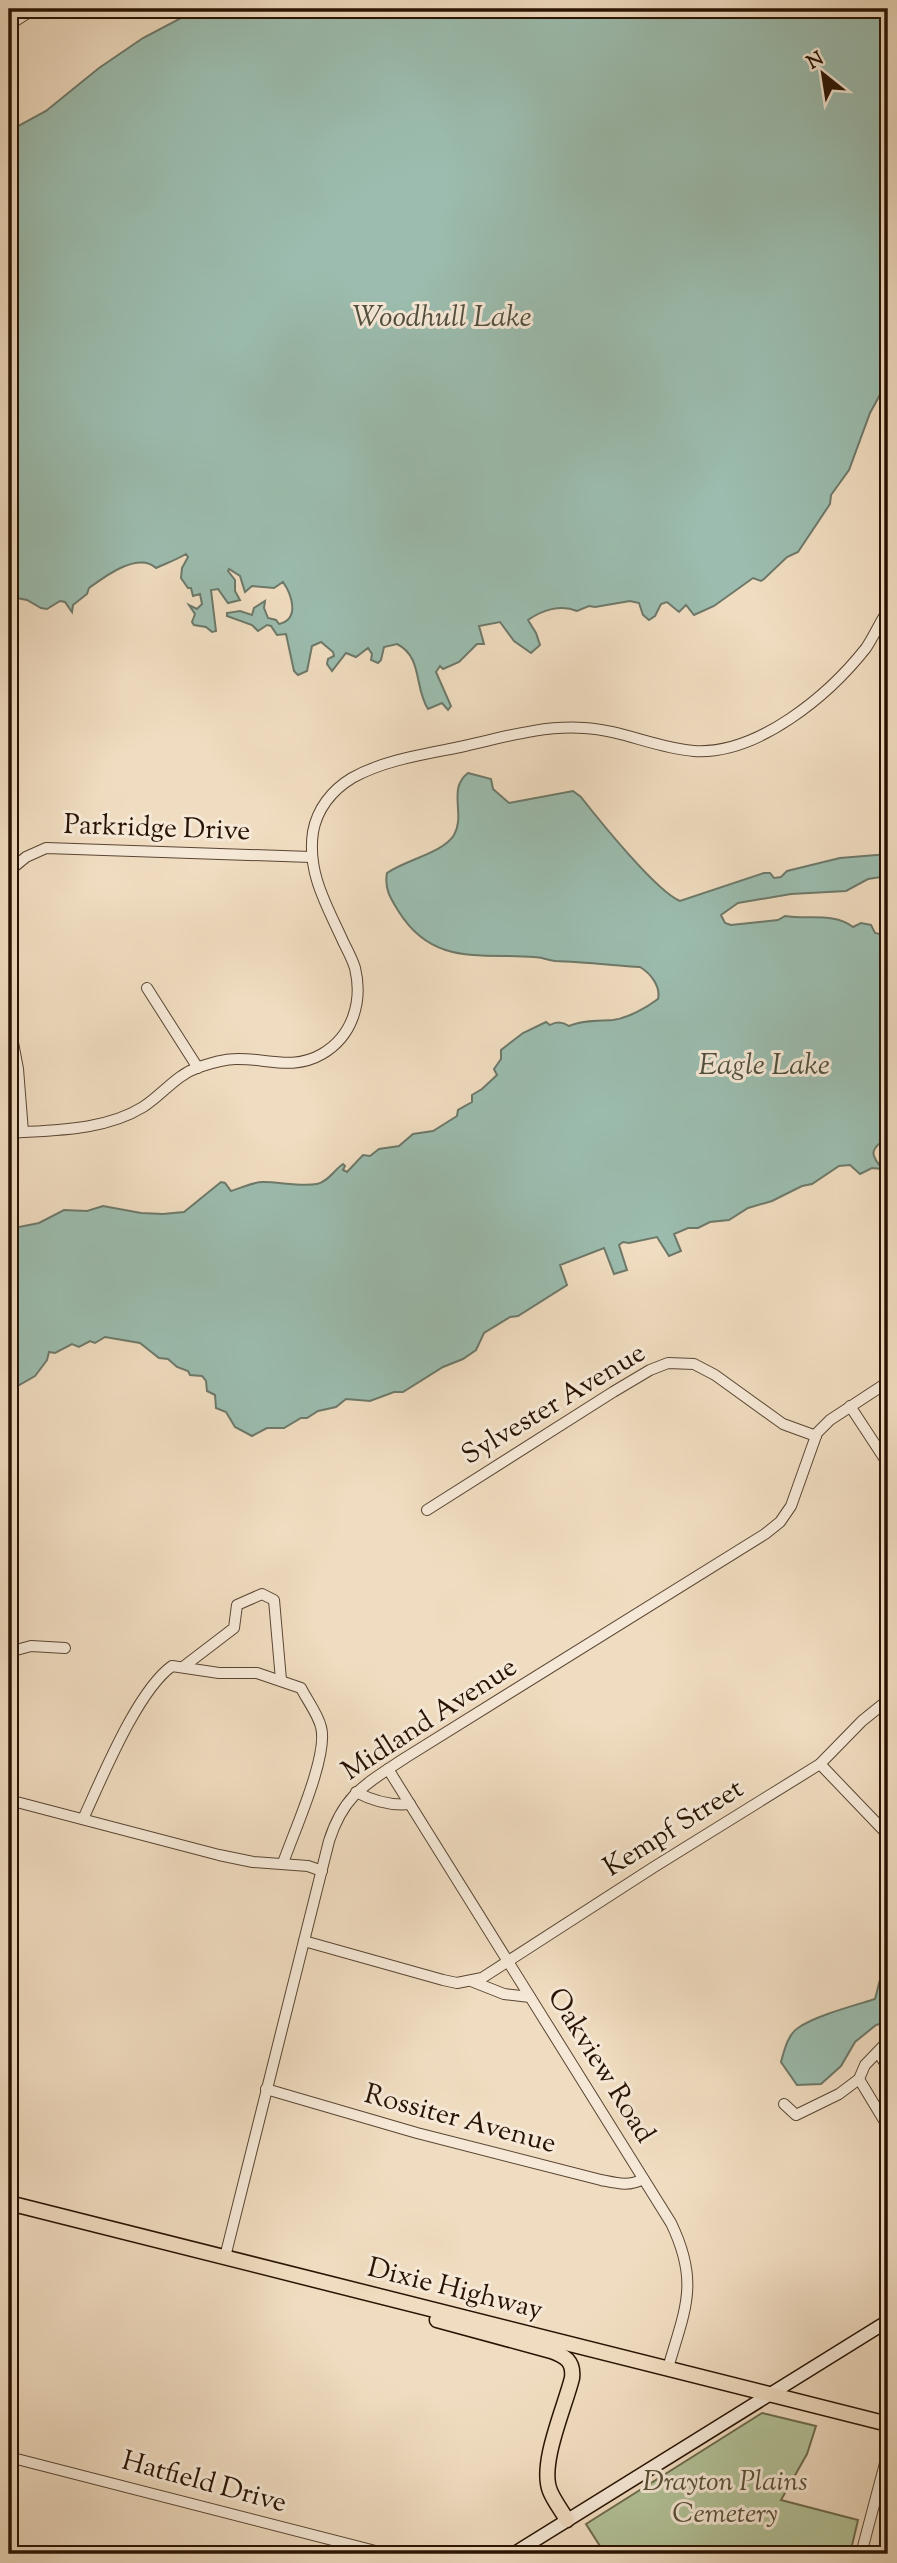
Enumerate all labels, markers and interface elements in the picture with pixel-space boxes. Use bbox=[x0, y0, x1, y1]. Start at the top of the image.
north arrow bbox=[788, 38, 858, 108]
text: N bbox=[802, 46, 829, 77]
water label: Woodhull Lake bbox=[352, 297, 532, 340]
street label: Parkridge Drive bbox=[63, 806, 251, 852]
water label: Eagle Lake bbox=[698, 1045, 830, 1088]
street label: Sylvester Avenue bbox=[454, 1334, 654, 1476]
street label: Midland Avenue bbox=[335, 1648, 525, 1792]
street label: Kempf Street bbox=[596, 1770, 752, 1888]
street label: Oakview Road bbox=[536, 1981, 664, 2152]
street label: Rossiter Avenue bbox=[360, 2075, 560, 2165]
street label: Dixie Highway bbox=[363, 2249, 547, 2331]
street label: Hatfield Drive bbox=[117, 2442, 291, 2524]
park label: Drayton Plains Cemetery bbox=[642, 2463, 808, 2535]

